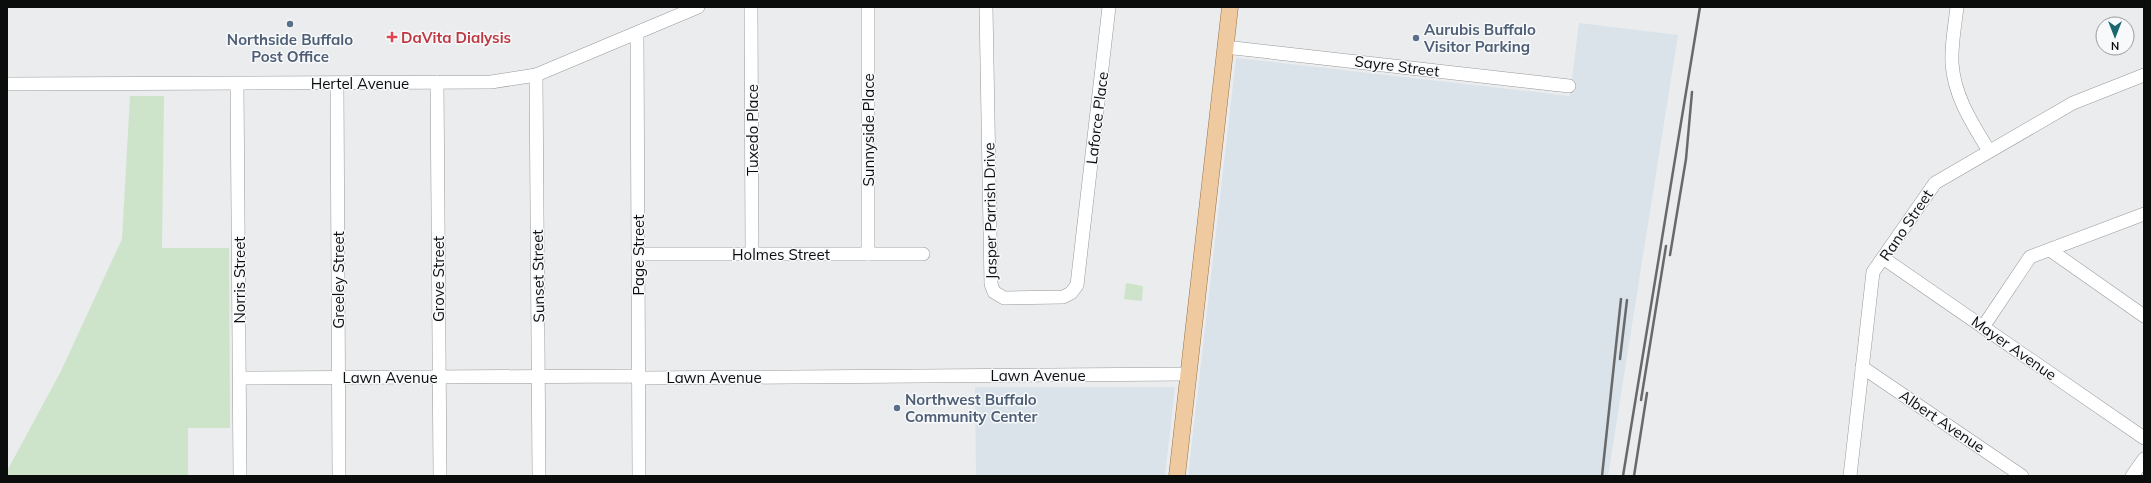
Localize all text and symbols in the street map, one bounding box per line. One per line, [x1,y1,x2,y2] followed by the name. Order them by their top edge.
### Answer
[2095,16,2135,56] north arrow
[285,19,295,29] marker: Northside Buffalo Post Office
[1423,20,1536,56] place label: Aurubis Buffalo Visitor Parking
[401,28,511,47] place label: DaVita Dialysis
[227,30,353,66] place label: Northside Buffalo Post Office
[386,31,398,43] marker: DaVita Dialysis
[1411,33,1421,43] marker: Aurubis Buffalo Visitor Parking
[2111,39,2119,53] text: N
[1354,51,1440,81] street label: Sayre Street
[1082,71,1112,165] street label: Laforce Place
[859,73,878,187] street label: Sunnyside Place
[311,74,409,93] street label: Hertel Avenue
[743,84,762,176] street label: Tuxedo Place
[979,142,1001,280] street label: Jasper Parrish Drive
[1875,186,1937,264] street label: Rano Street
[629,214,648,296] street label: Page Street
[528,229,548,323] street label: Sunset Street
[329,231,348,329] street label: Greeley Street
[230,236,249,324] street label: Norris Street
[429,236,448,322] street label: Grove Street
[732,245,830,264] street label: Holmes Street
[1968,312,2060,384] street label: Mayer Avenue
[990,366,1086,385] street label: Lawn Avenue
[342,368,438,387] street label: Lawn Avenue
[666,368,762,387] street label: Lawn Avenue
[1896,385,1988,457] street label: Albert Avenue
[905,390,1037,426] place label: Northwest Buffalo Community Center
[892,403,902,413] marker: Northwest Buffalo Community Center

